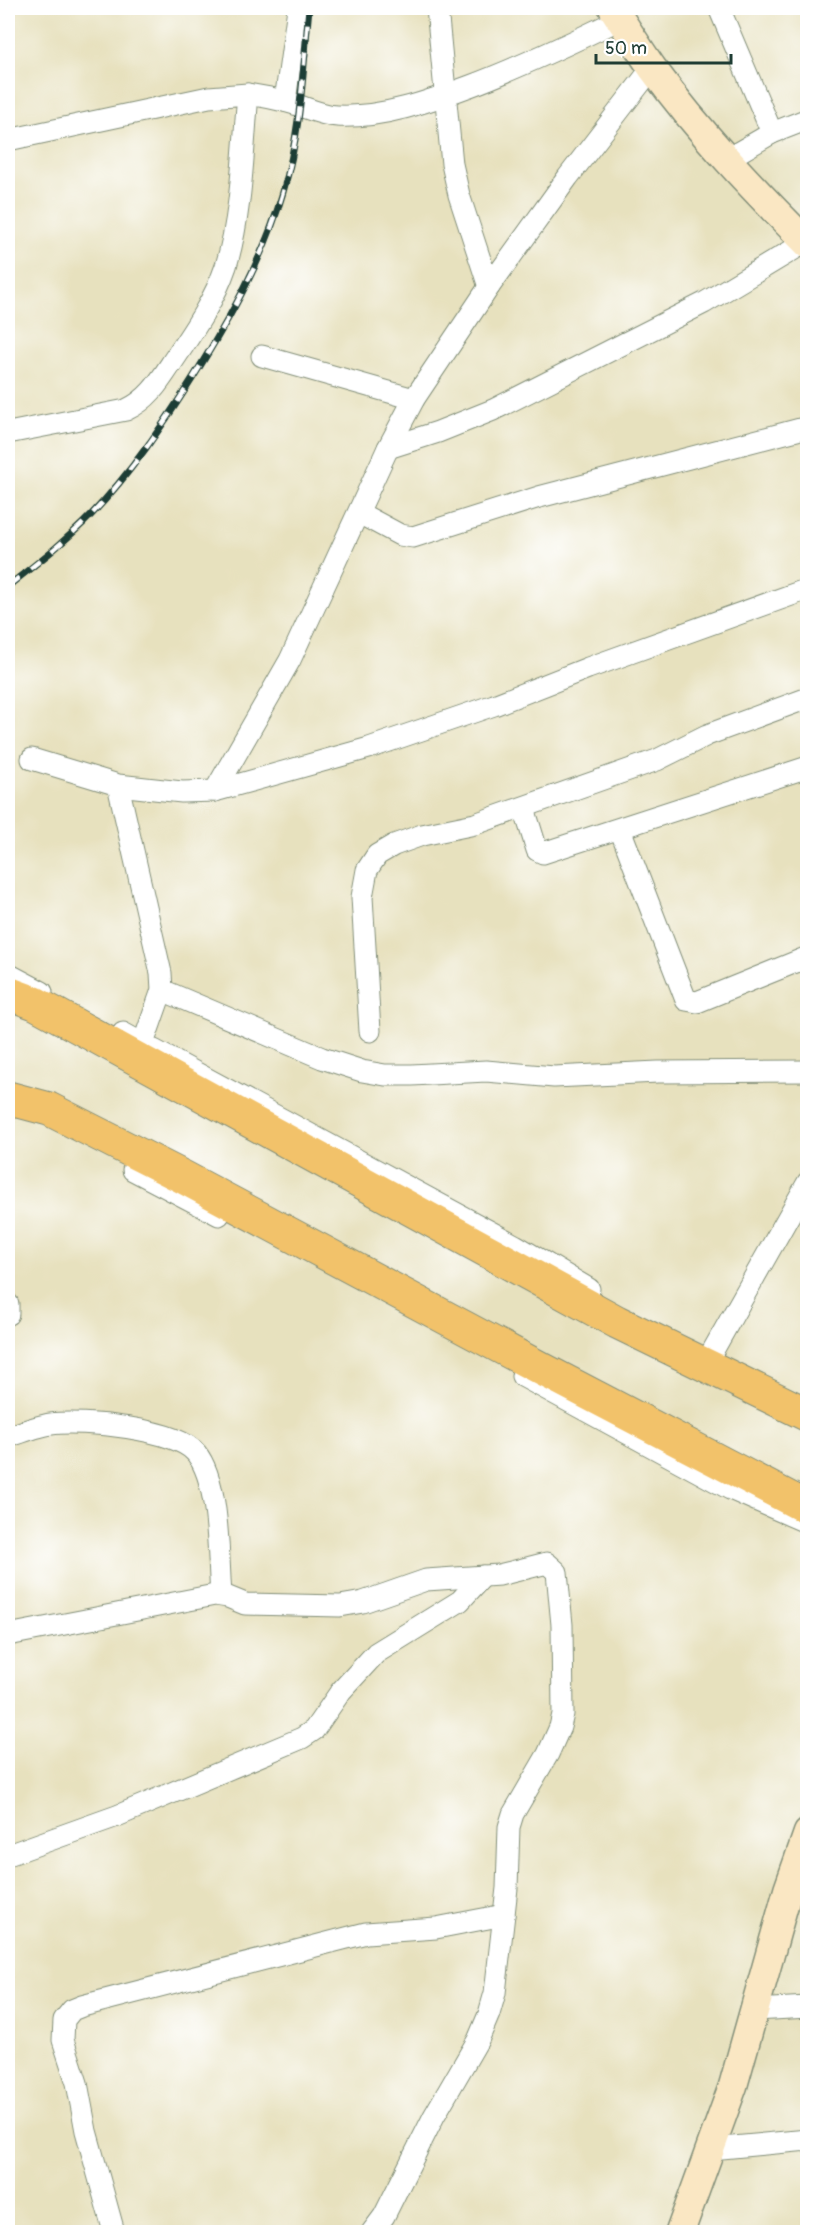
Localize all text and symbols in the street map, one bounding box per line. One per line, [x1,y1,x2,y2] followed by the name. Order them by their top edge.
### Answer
[596,27,731,65] scale bar
[605,37,647,60] text: 50 m

